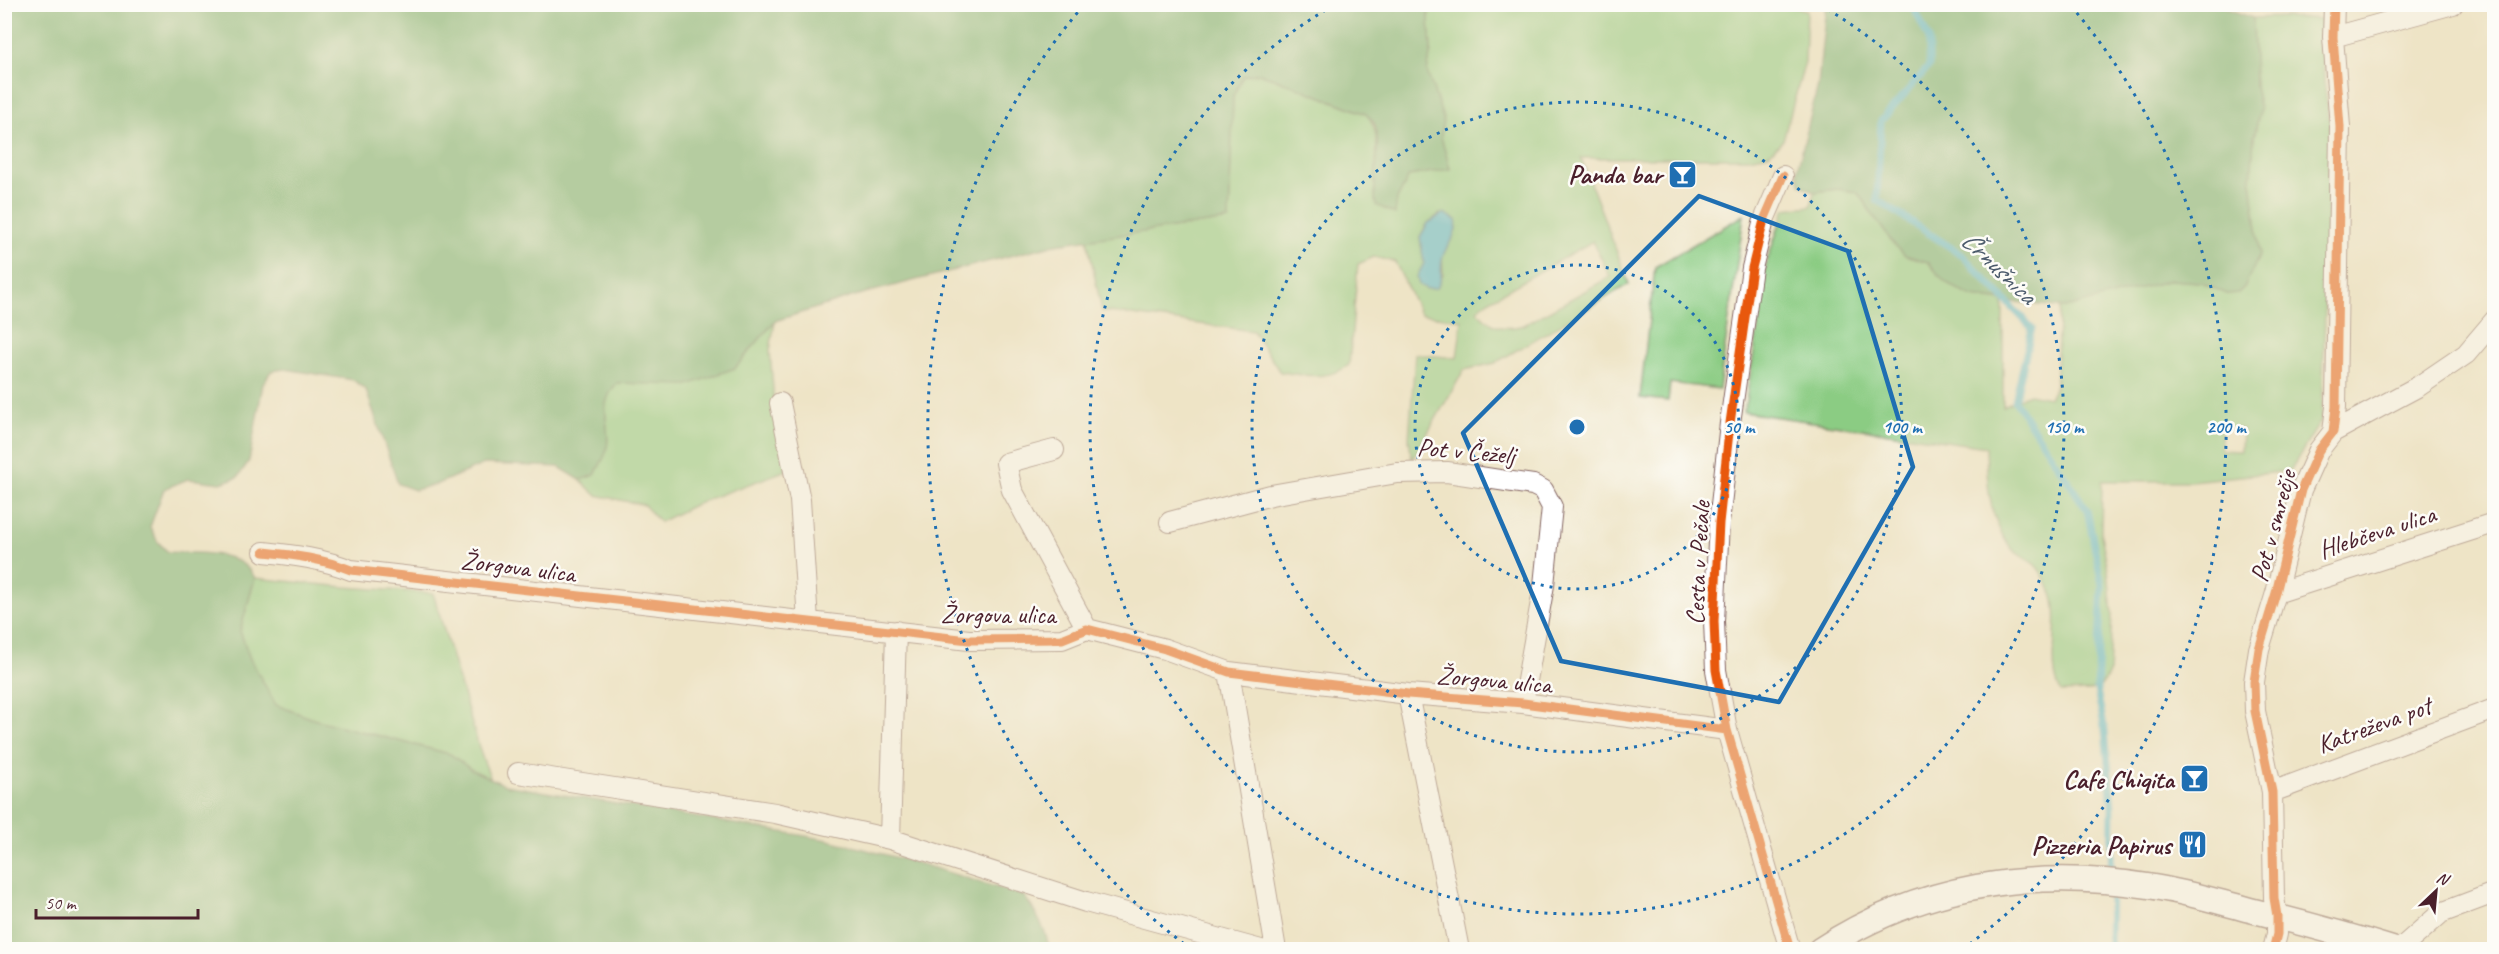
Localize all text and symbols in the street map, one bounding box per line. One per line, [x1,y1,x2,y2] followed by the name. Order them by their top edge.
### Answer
[1568,158,1665,191] place label: Panda bar
[1667,158,1699,190] bar icon: Panda bar
[1954,223,2045,313] water label: Črnušnica
[1724,416,1756,438] text: 50 m
[1883,416,1923,438] text: 100 m
[2045,416,2085,438] text: 150 m
[2207,416,2247,438] text: 200 m
[1567,417,1587,437] centre of rings
[1416,430,1520,472] street label: Pot v Čeželj
[2242,464,2304,586] street label: Pot v smrečje
[2314,497,2441,566] street label: Hlebčeva ulica
[1678,499,1718,626] street label: Cesta v Pečale
[459,544,579,591] street label: Žorgova ulica
[941,598,1058,631] street label: Žorgova ulica
[1435,659,1555,702] street label: Žorgova ulica
[2312,688,2439,761] street label: Katreževa pot
[2063,763,2176,796] place label: Cafe Chiqita
[2179,763,2211,795] bar icon: Cafe Chiqita
[2032,829,2174,862] place label: Pizzeria Papirus
[2176,829,2208,861] restaurant icon: Pizzeria Papirus
[2406,861,2466,921] north arrow
[2433,867,2454,891] text: N
[36,882,198,920] scale bar
[45,892,78,914] text: 50 m

